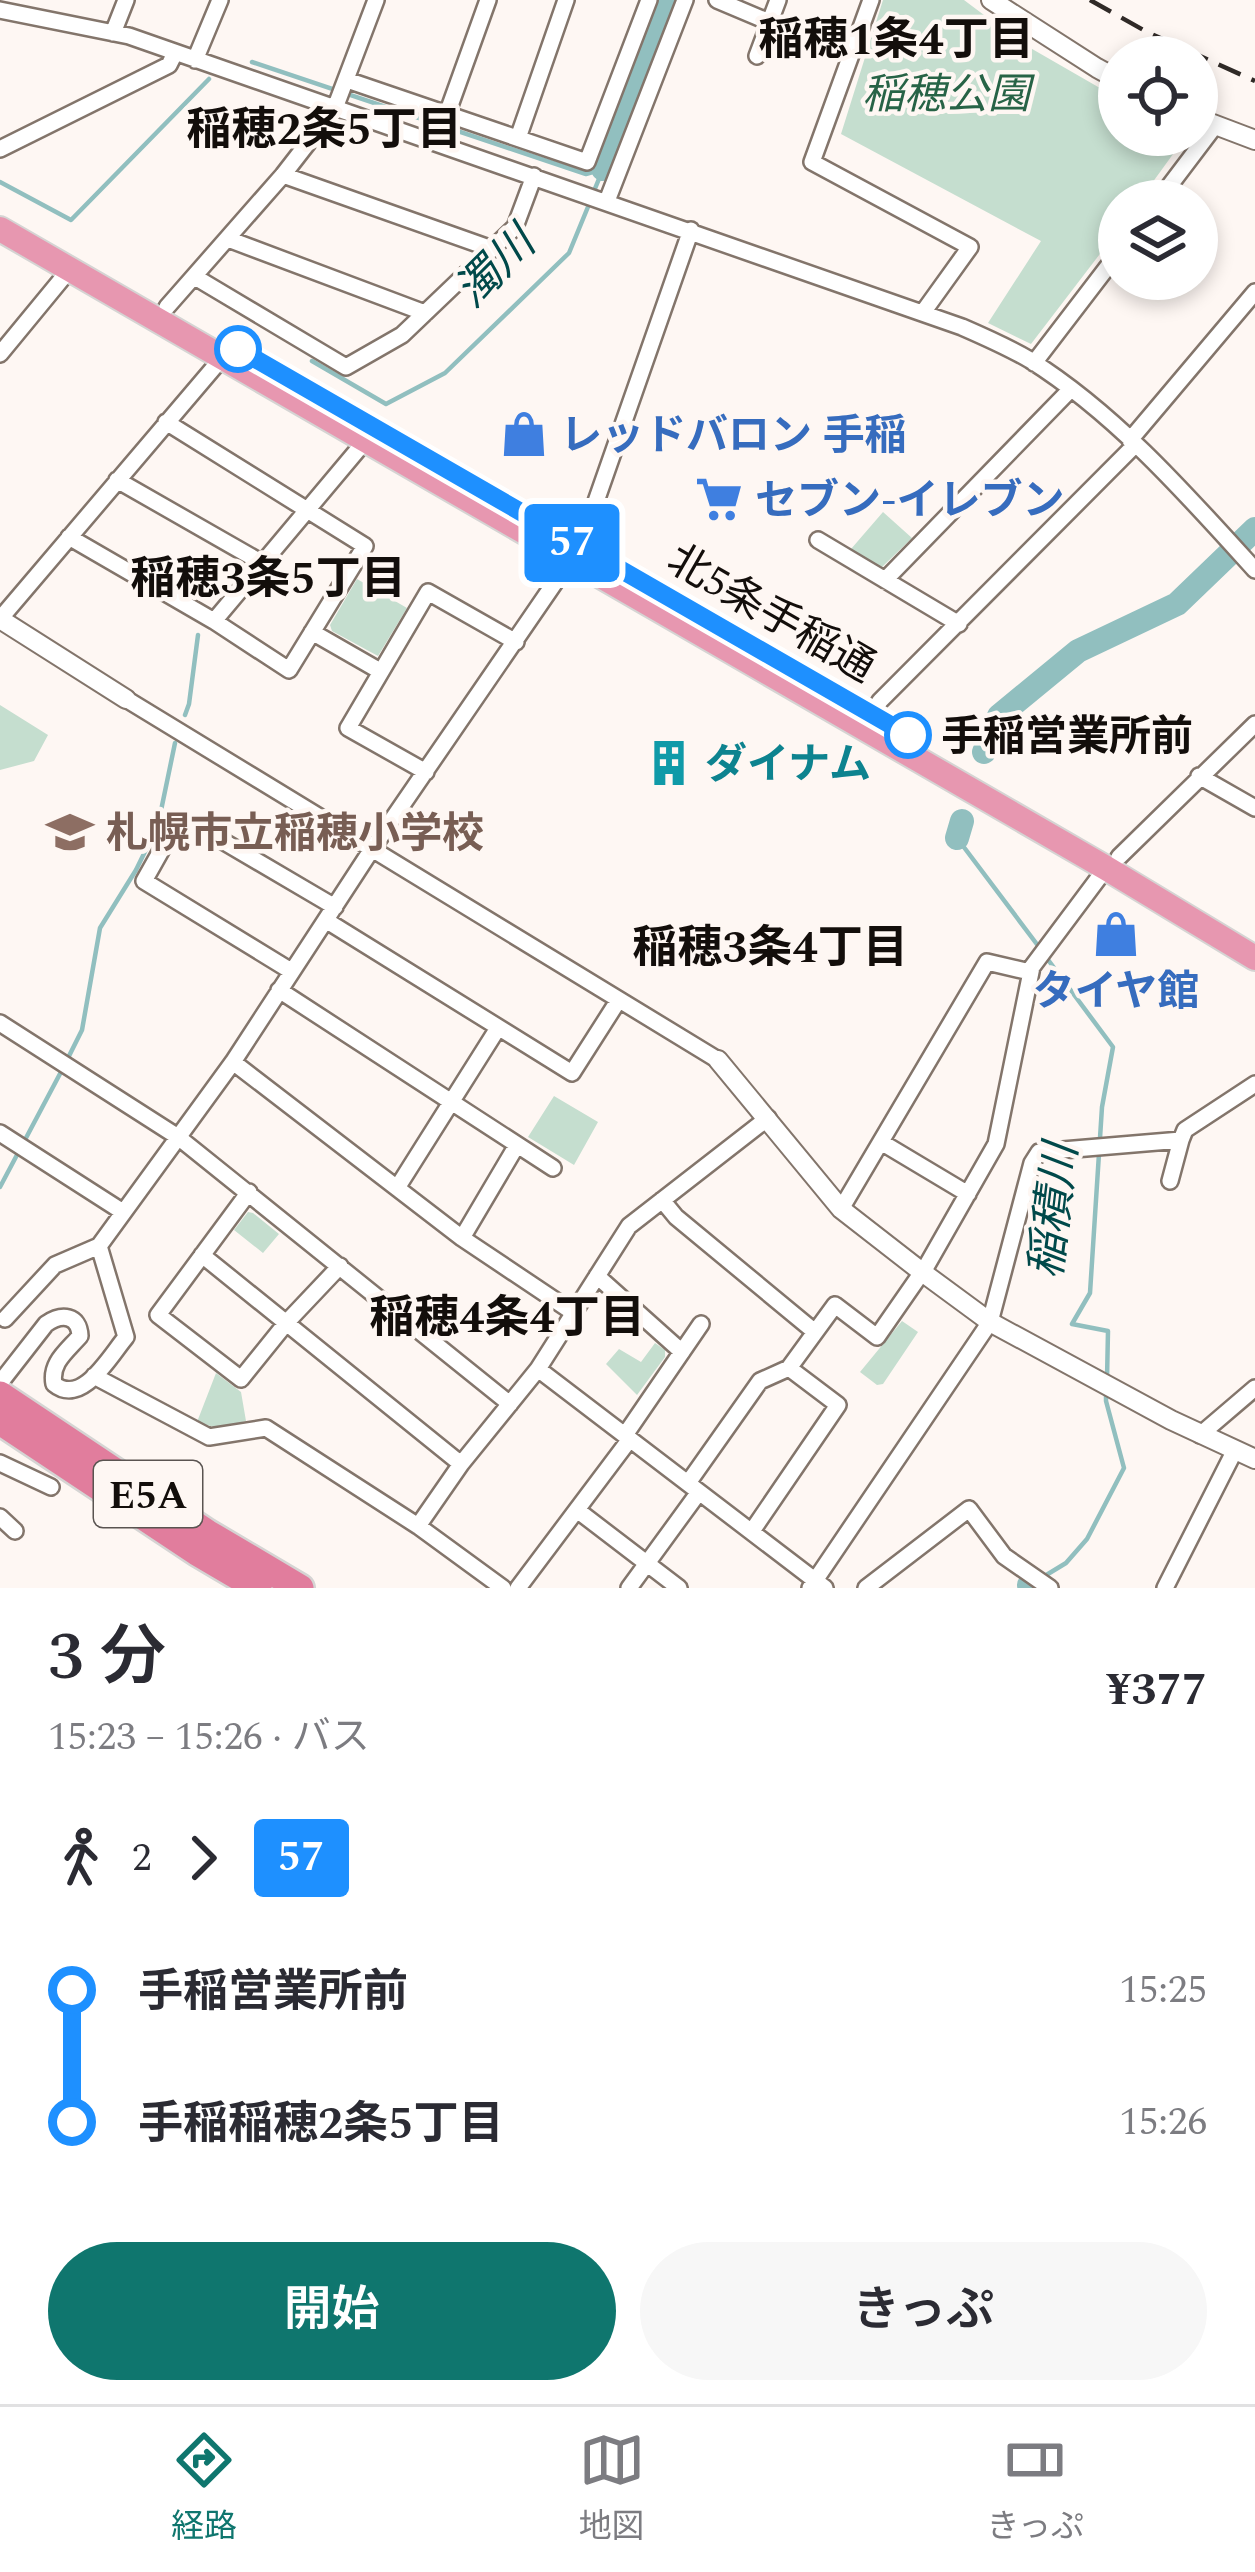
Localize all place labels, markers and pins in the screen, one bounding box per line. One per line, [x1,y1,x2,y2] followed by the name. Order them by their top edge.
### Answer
[216,327,260,371] unlabelled marker
[560,405,907,468] place label: レッドバロン 手稲
[499,409,549,459] shop icon: レッドバロン 手稲
[755,470,1065,533] place label: セブン-イレブン
[694,474,744,524] supermarket icon: セブン-イレブン
[941,706,1193,769] place label: 手稲営業所前
[886,713,930,757] marker: 手稲営業所前
[705,734,871,797] place label: ダイナム
[644,738,694,788] building icon: ダイナム
[106,803,484,866] place label: 札幌市立稲穂小学校
[45,807,95,857] school or university icon: 札幌市立稲穂小学校
[1091,909,1141,959] shop icon: タイヤ館
[1033,961,1199,1024] place label: タイヤ館

